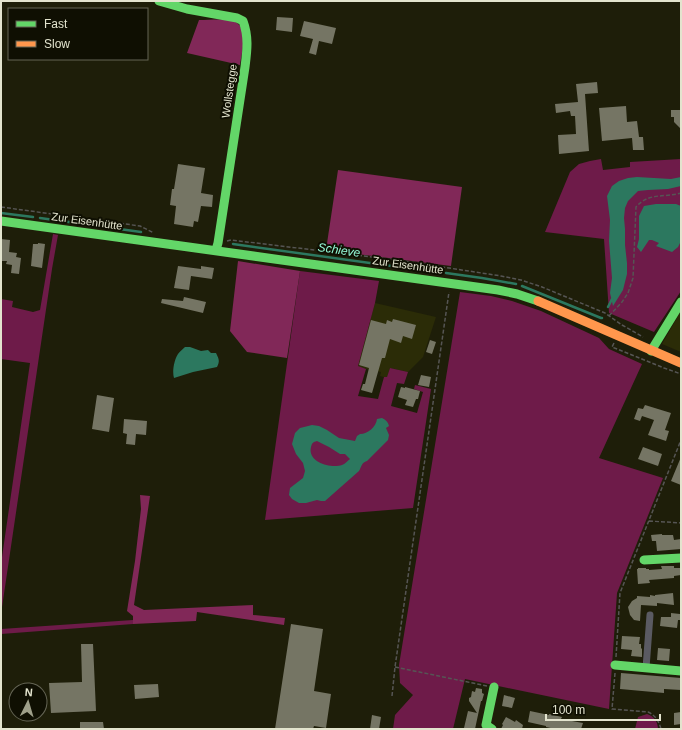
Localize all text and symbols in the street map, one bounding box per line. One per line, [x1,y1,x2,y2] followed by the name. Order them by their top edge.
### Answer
[8,8,148,60] legend
[44,17,68,31] text: Fast
[44,37,70,51] text: Slow
[219,63,239,119] street label: Wollstegge
[51,210,123,232] street label: Zur Eisenhütte
[317,240,361,260] water label: Schieve
[372,254,444,276] street label: Zur Eisenhütte
[8,682,48,722] north arrow
[24,686,33,698] text: N
[546,696,660,722] scale bar
[552,703,585,717] text: 100 m

